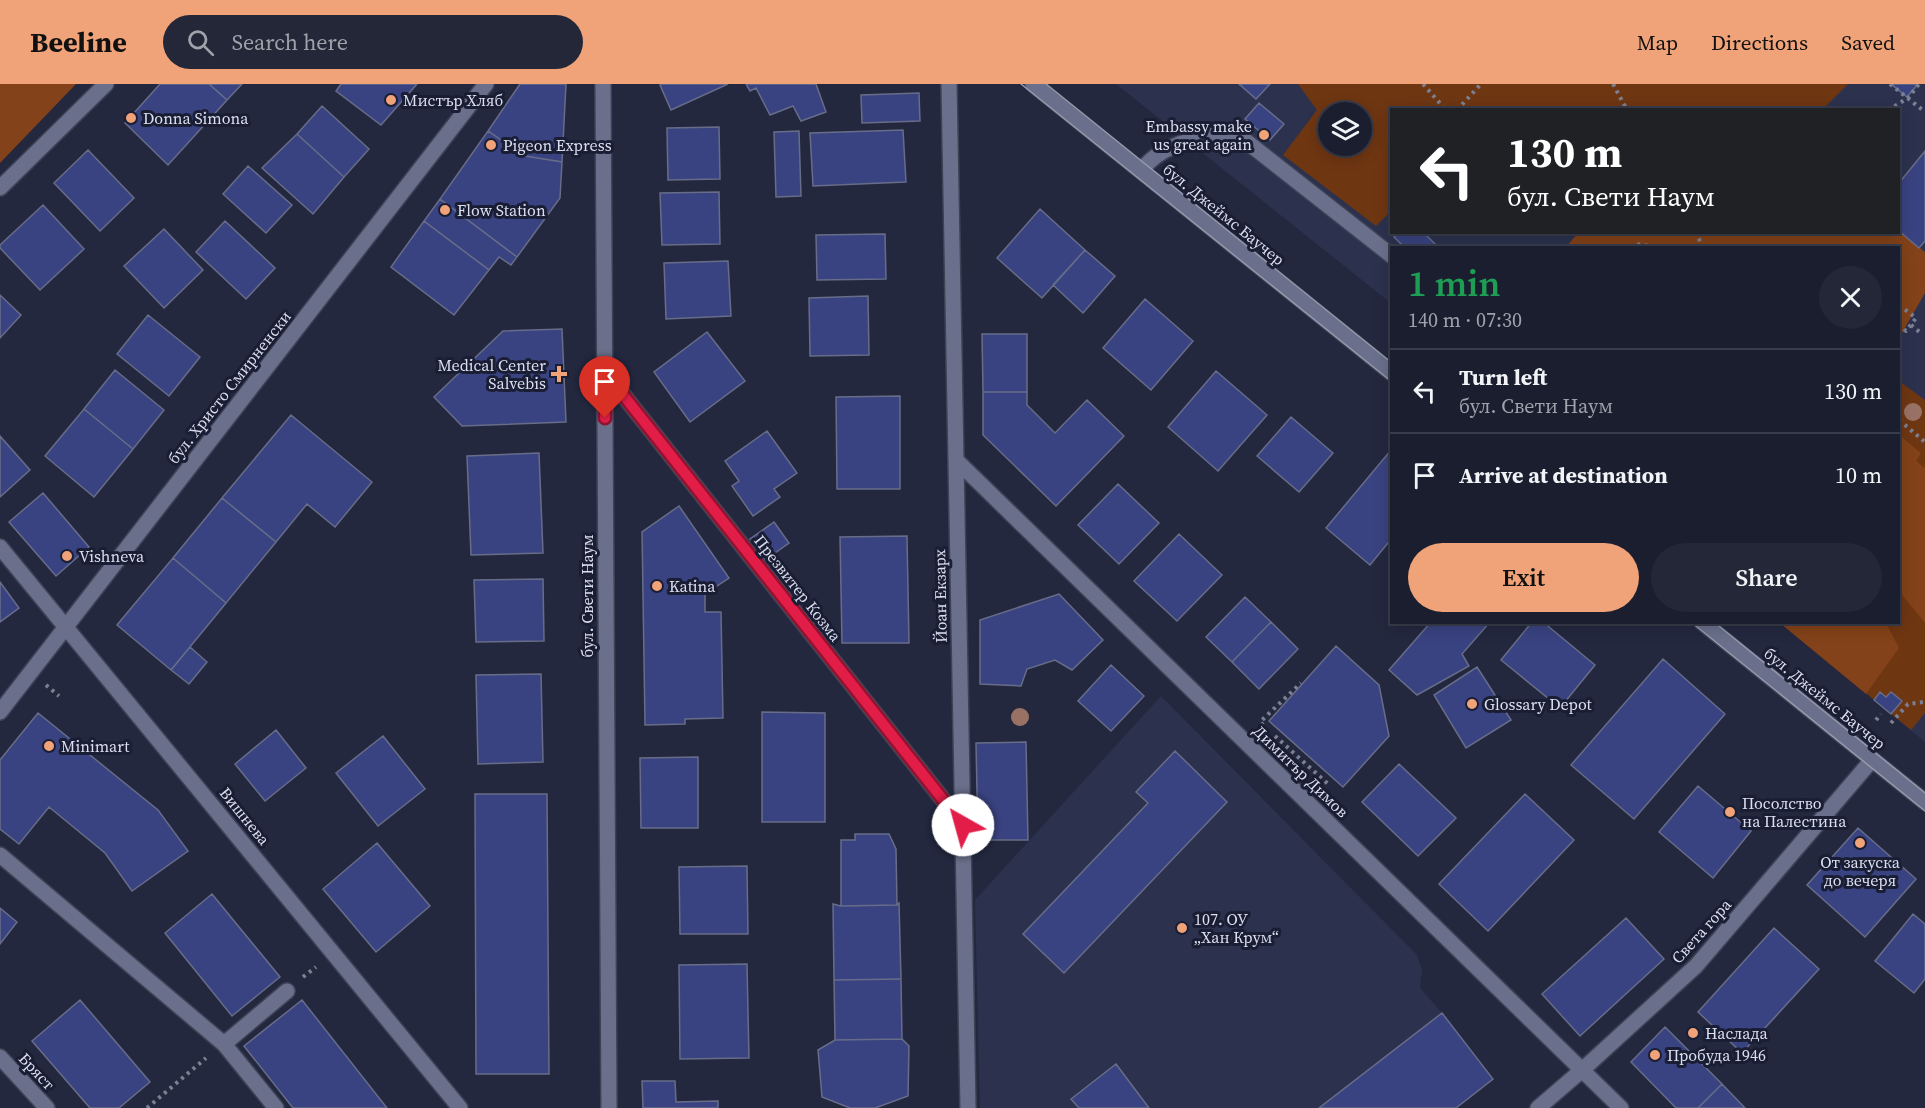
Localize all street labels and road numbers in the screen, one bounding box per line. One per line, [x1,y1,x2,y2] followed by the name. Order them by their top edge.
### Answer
[1159,158,1289,270] street label: бул. Джеймс Баучер
[162,306,296,468] street label: бул. Христо Смирненски
[749,530,847,647] street label: Презвитер Козма
[576,534,598,658] street label: бул. Свети Наум
[928,548,952,643] street label: Йоан Екзарх
[1760,642,1890,754] street label: бул. Джеймс Баучер
[1249,720,1353,822] street label: Димитър Димов
[215,782,276,850] street label: Вишнева
[1666,893,1737,968] street label: Света гора
[14,1048,60,1095] street label: Бряст

